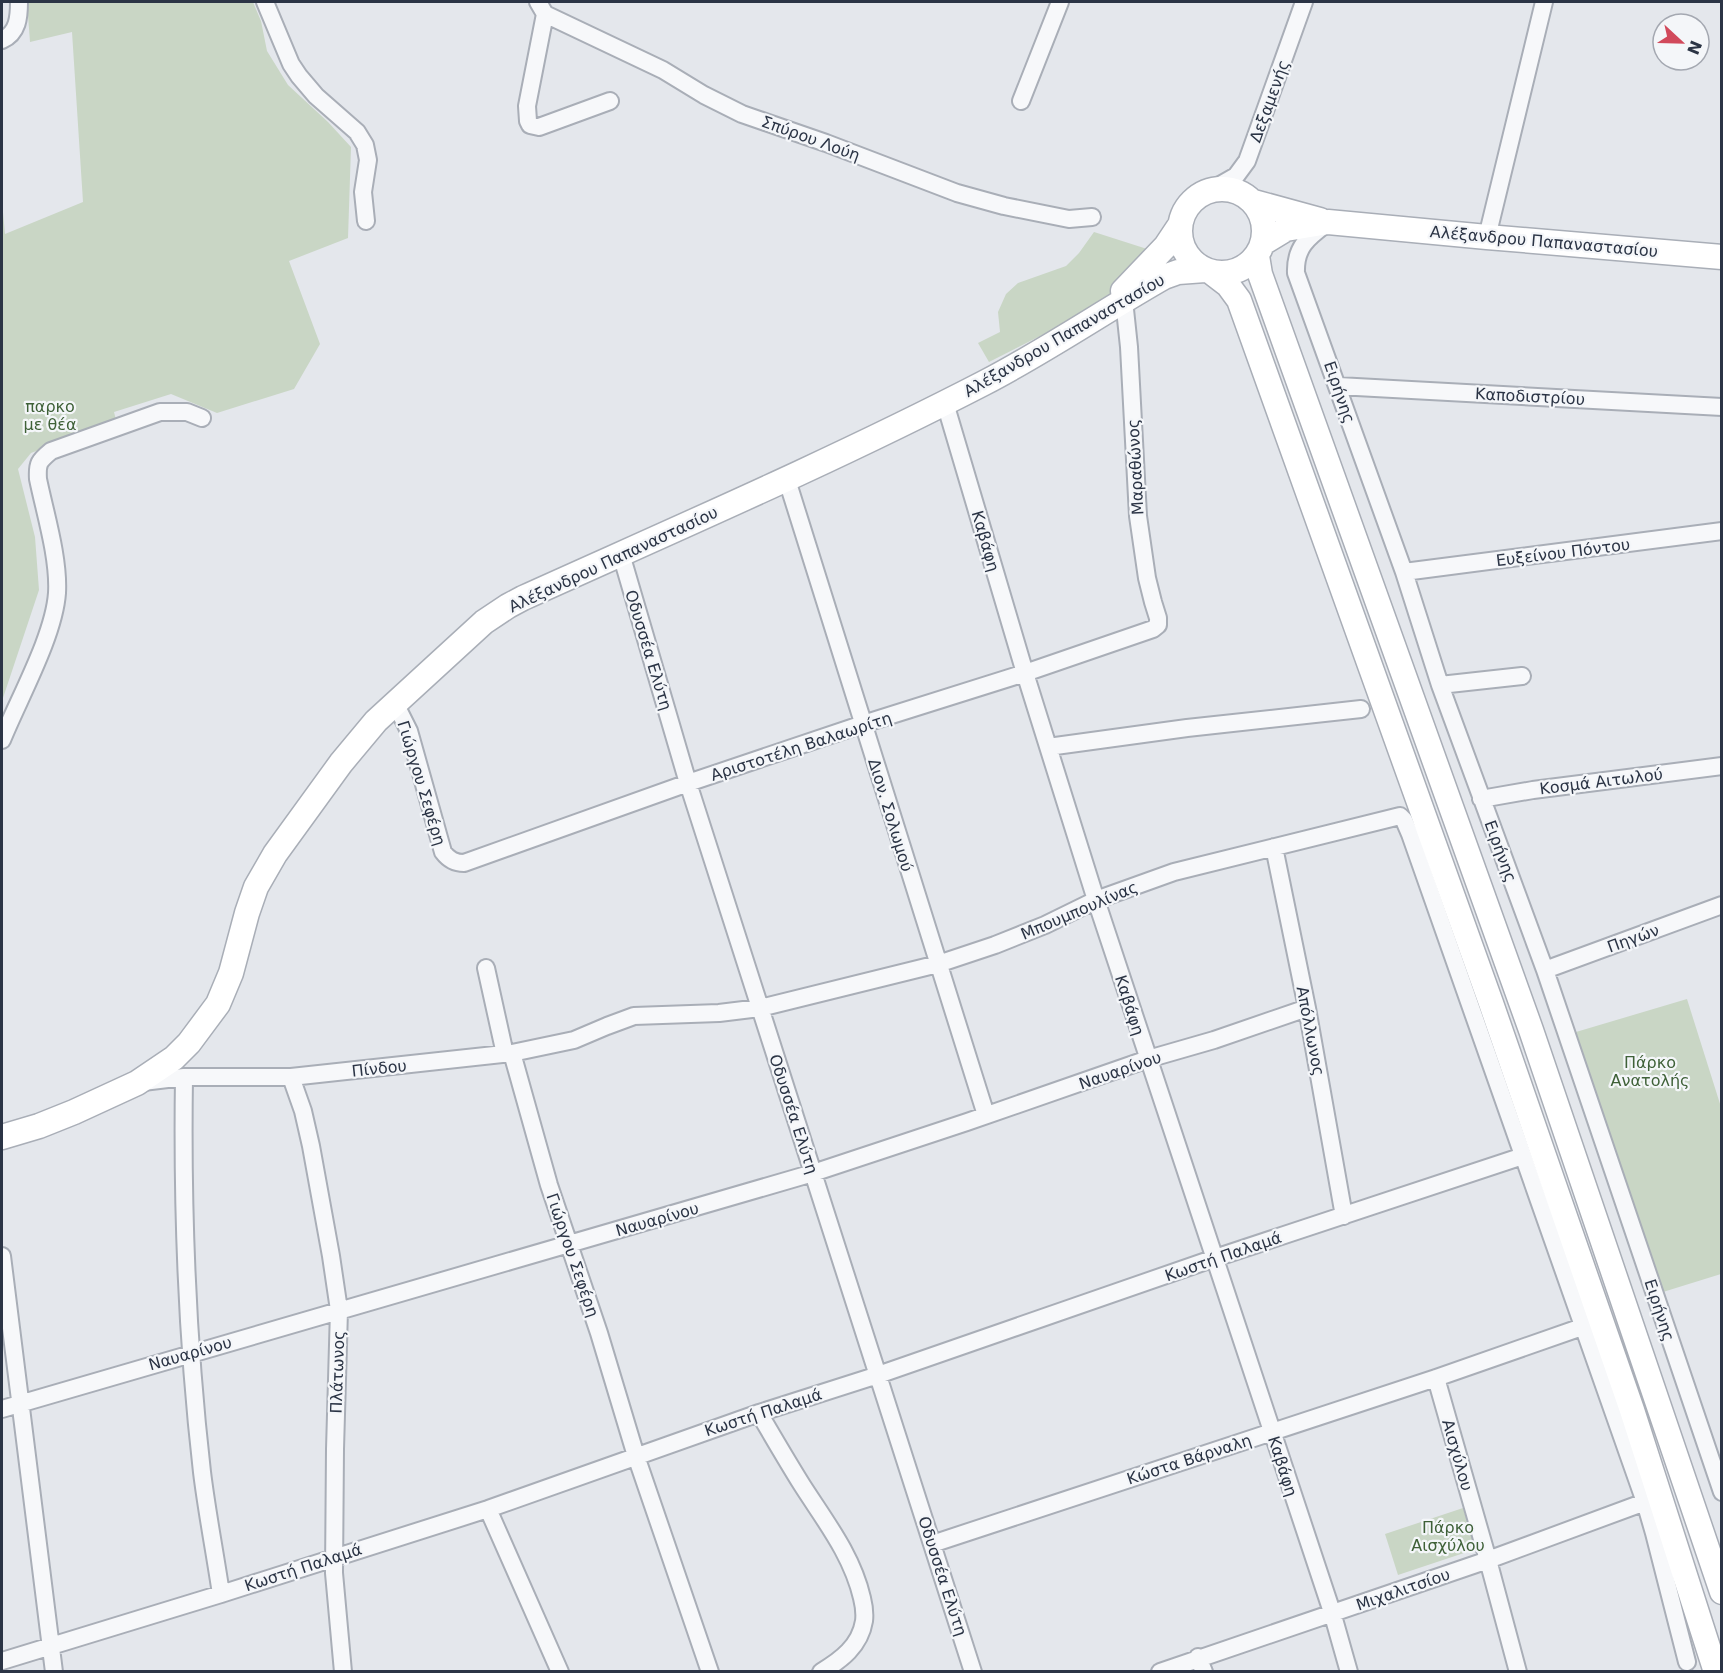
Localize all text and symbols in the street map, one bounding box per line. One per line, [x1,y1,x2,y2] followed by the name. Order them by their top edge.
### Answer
[1651,12,1711,72] north arrow
[1683,38,1706,57] text: N
[1246,57,1293,145] street label: Δεξαμενής
[759,112,863,165] street label: Σπύρου Λούη
[1429,222,1659,261] street label: Αλέξανδρου Παπαναστασίου
[960,270,1168,401] street label: Αλέξανδρου Παπαναστασίου
[1320,359,1359,426] street label: Ειρήνης
[1475,384,1585,409] street label: Καποδιστρίου
[24,397,76,434] park label: παρκο με θέα
[1123,418,1148,516] street label: Μαραθώνος
[506,503,721,616] street label: Αλέξανδρου Παπαναστασίου
[968,508,1003,574] street label: Καβάφη
[1495,535,1631,570] street label: Ευξείνου Πόντου
[621,588,676,713] street label: Οδυσσέα Ελύτη
[708,708,894,785] street label: Αριστοτέλη Βαλαωρίτη
[393,718,450,848] street label: Γιώργου Σεφέρη
[864,756,917,874] street label: Διον. Σολωμού
[1538,765,1664,798] street label: Κοσμά Αιτωλού
[1481,818,1520,885] street label: Ειρήνης
[1018,877,1140,944] street label: Μπουμπουλίνας
[1605,920,1662,957] street label: Πηγών
[1111,972,1148,1038] street label: Καβάφη
[1293,985,1329,1077] street label: Απόλλωνος
[1076,1048,1164,1093] street label: Ναυαρίνου
[765,1052,822,1176] street label: Οδυσσέα Ελύτη
[1611,1053,1689,1090] park label: Πάρκο Ανατολής
[351,1056,408,1081] street label: Πίνδου
[542,1191,603,1320] street label: Γιώργου Σεφέρη
[613,1199,701,1240] street label: Ναυαρίνου
[1162,1228,1284,1285] street label: Κωστή Παλαμά
[1641,1277,1678,1344] street label: Ειρήνης
[327,1330,348,1414] street label: Πλάτωνος
[146,1333,234,1374] street label: Ναυαρίνου
[702,1385,824,1440] street label: Κωστή Παλαμά
[1438,1417,1477,1493] street label: Αισχύλου
[1124,1430,1254,1489] street label: Κώστα Βάρναλη
[1264,1433,1301,1499] street label: Καβάφη
[914,1514,971,1638] street label: Οδυσσέα Ελύτη
[1411,1518,1485,1555] park label: Πάρκο Αισχύλου
[242,1540,364,1595] street label: Κωστή Παλαμά
[1354,1565,1453,1614] street label: Μιχαλιτσίου

